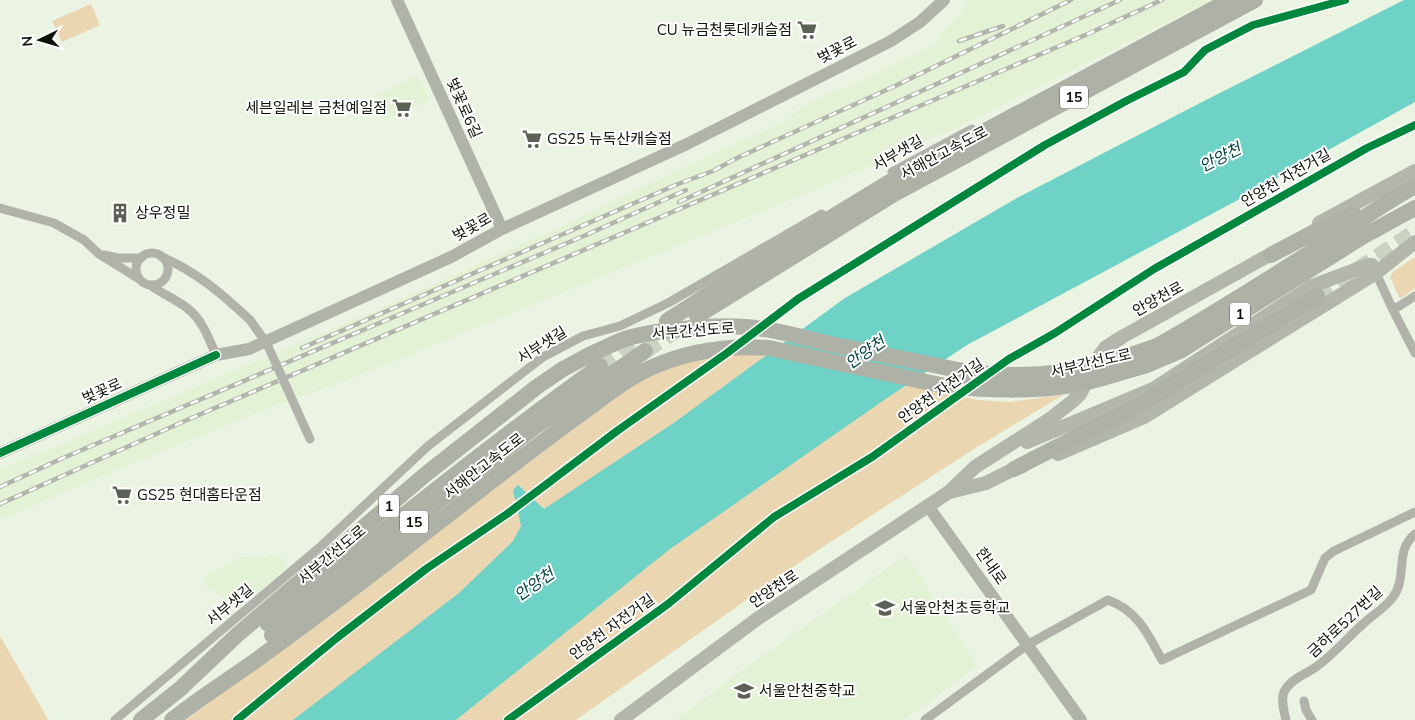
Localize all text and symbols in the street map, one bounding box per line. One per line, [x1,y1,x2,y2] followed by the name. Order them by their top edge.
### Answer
[15,15,65,65] north arrow
[796,19,818,41] supermarket icon: CU 뉴금천롯데캐슬점
[657,20,792,40] place label: CU 뉴금천롯데캐슬점
[814,32,860,68] street label: 벚꽃로
[18,35,37,47] text: N
[442,75,486,141] street label: 벚꽃로6길
[1060,85,1088,108] road number: 15
[391,97,413,119] supermarket icon: 세븐일레븐 금천예일점
[245,98,387,118] place label: 세븐일레븐 금천예일점
[897,121,991,185] street label: 서해안고속도로
[521,128,543,150] supermarket icon: GS25 뉴독산캐슬점
[547,129,672,149] place label: GS25 뉴독산캐슬점
[869,131,927,175] street label: 서부샛길
[1196,137,1247,178] water label: 안양천
[1237,144,1335,212] street label: 안양천 자전거길
[109,202,131,224] building icon: 상우정밀
[135,203,190,223] place label: 상우정밀
[449,208,495,246] street label: 벚꽃로
[1129,277,1187,321] street label: 안양천로
[1230,302,1250,326] road number: 1
[651,318,735,344] street label: 서부간선도로
[513,322,571,368] street label: 서부샛길
[841,330,892,374] water label: 안양천
[1048,344,1134,382] street label: 서부간선도로
[894,354,988,428] street label: 안양천 자전거길
[79,373,125,409] street label: 벚꽃로
[440,428,528,504] street label: 서해안고속도로
[111,484,133,506] supermarket icon: GS25 현대홈타운점
[137,485,262,505] place label: GS25 현대홈타운점
[379,494,399,518] road number: 1
[400,511,428,534] road number: 15
[294,521,370,589] street label: 서부간선도로
[971,543,1011,589] street label: 한내로
[510,562,561,606] water label: 안양천
[746,565,802,613] street label: 안양천로
[202,580,258,630] street label: 서부샛길
[1303,582,1387,662] street label: 금하로527번길
[565,589,659,665] street label: 안양천 자전거길
[874,597,896,619] school or university icon: 서울안천초등학교
[900,598,1010,618] place label: 서울안천초등학교
[733,680,755,702] school or university icon: 서울안천중학교
[759,681,856,701] place label: 서울안천중학교

